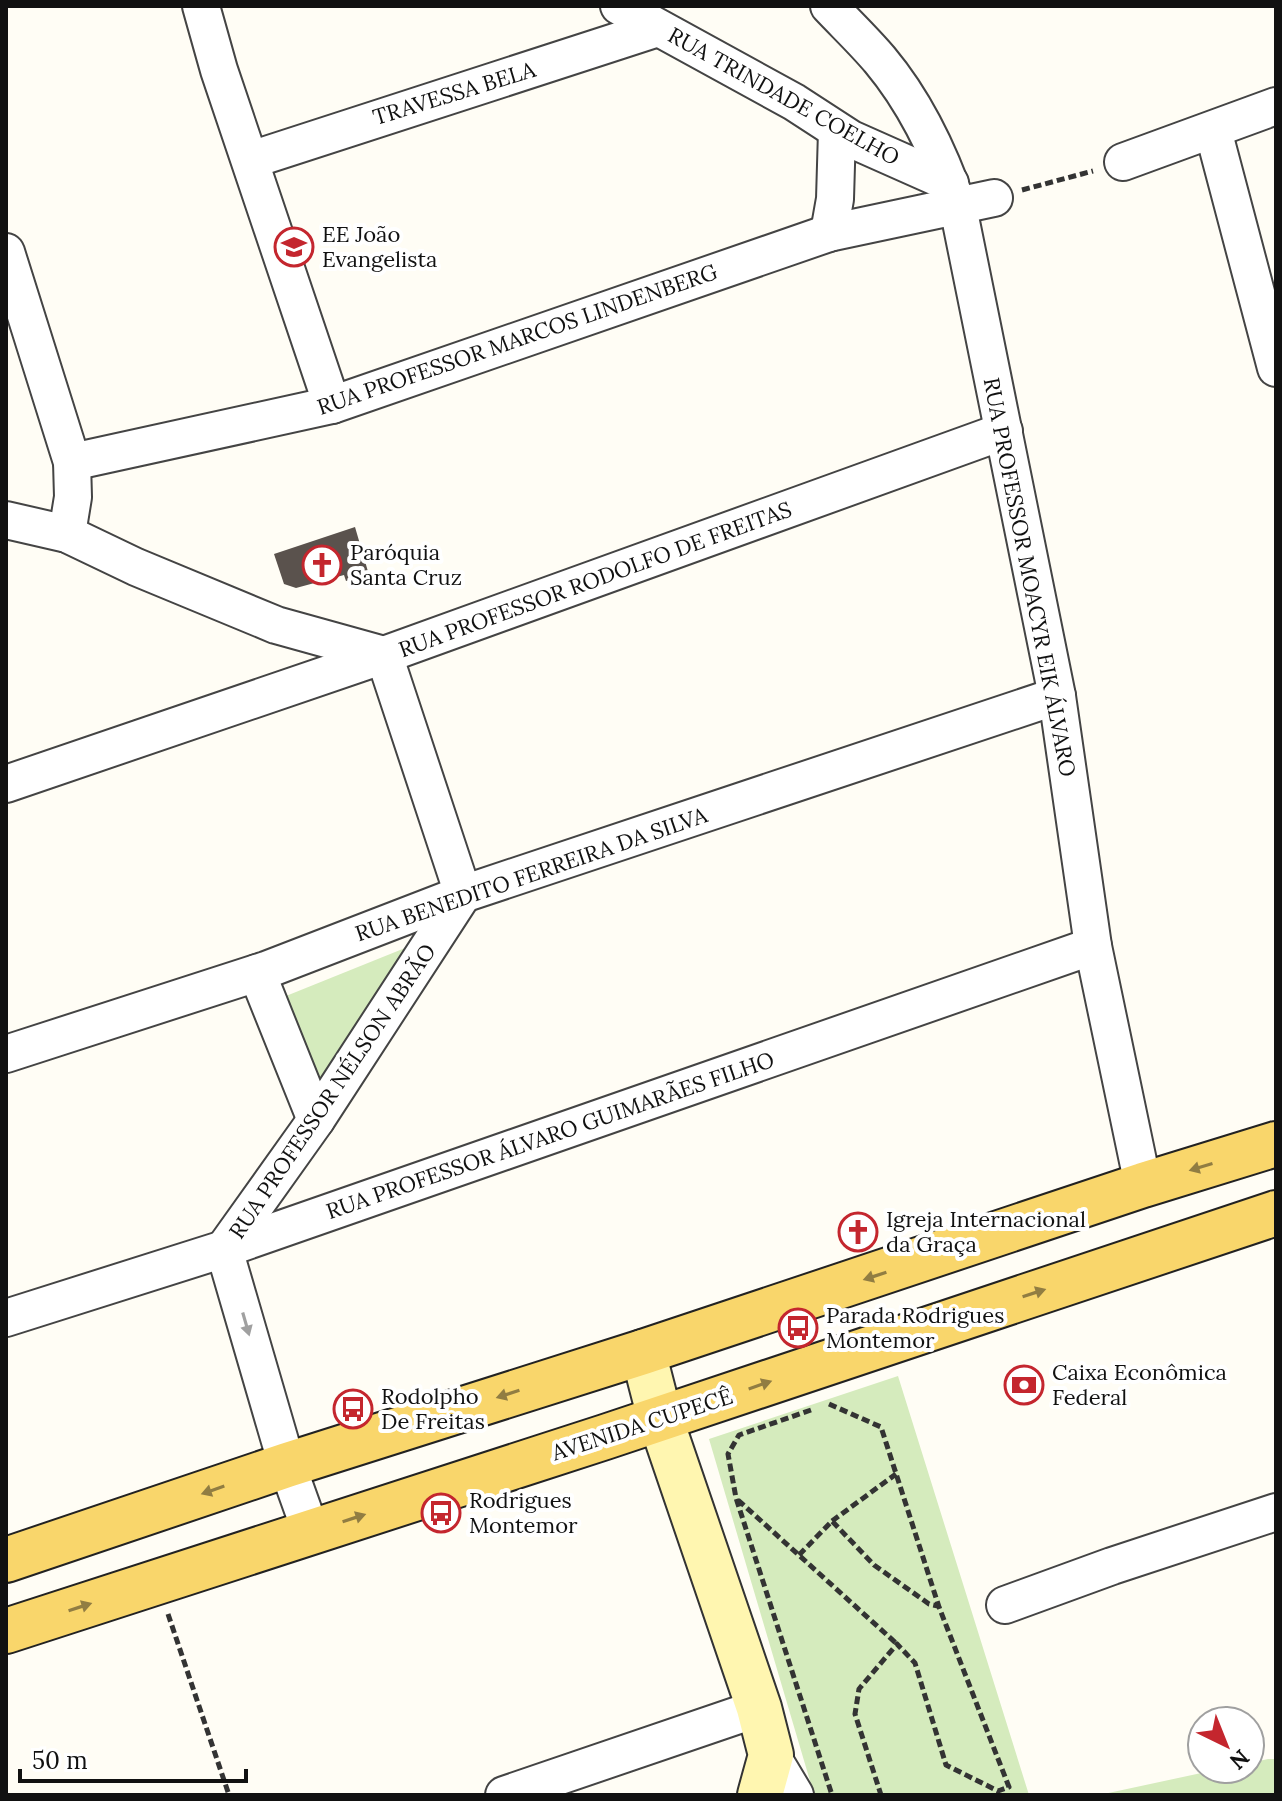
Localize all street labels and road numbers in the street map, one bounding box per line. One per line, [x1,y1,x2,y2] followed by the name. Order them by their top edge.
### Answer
[663,21,905,171] street label: RUA TRINDADE COELHO
[369,55,540,131] street label: TRAVESSA BELA
[313,257,721,421] street label: RUA PROFESSOR MARCOS LINDENBERG
[978,375,1082,779] street label: RUA PROFESSOR MOACYR EIK ÁLVARO
[395,495,795,663] street label: RUA PROFESSOR RODOLFO DE FREITAS
[351,800,712,948] street label: RUA BENEDITO FERREIRA DA SILVA
[223,938,441,1244] street label: RUA PROFESSOR NÉLSON ABRÃO
[322,1045,778,1225] street label: RUA PROFESSOR ÁLVARO GUIMARÃES FILHO
[547,1382,736,1467] street label: AVENIDA CUPECÊ

